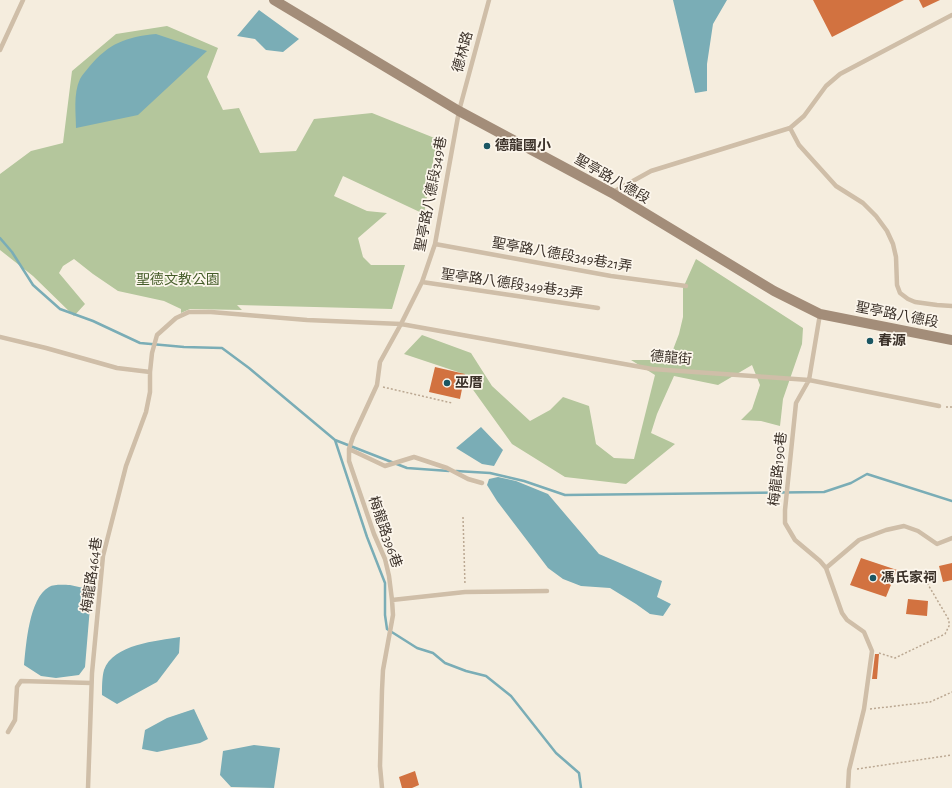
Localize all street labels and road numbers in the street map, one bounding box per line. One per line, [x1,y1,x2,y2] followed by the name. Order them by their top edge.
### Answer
[449,30,477,74] street label: 德林路
[412,135,450,253] street label: 聖亭路八德段349巷
[571,151,653,207] street label: 聖亭路八德段
[490,234,634,276] street label: 聖亭路八德段349巷21弄
[440,266,584,302] street label: 聖亭路八德段349巷23弄
[854,299,940,331] street label: 聖亭路八德段
[649,348,693,368] street label: 德龍街
[766,431,790,507] street label: 梅龍路190巷
[365,494,405,570] street label: 梅龍路396巷
[78,536,106,614] street label: 梅龍路464巷

